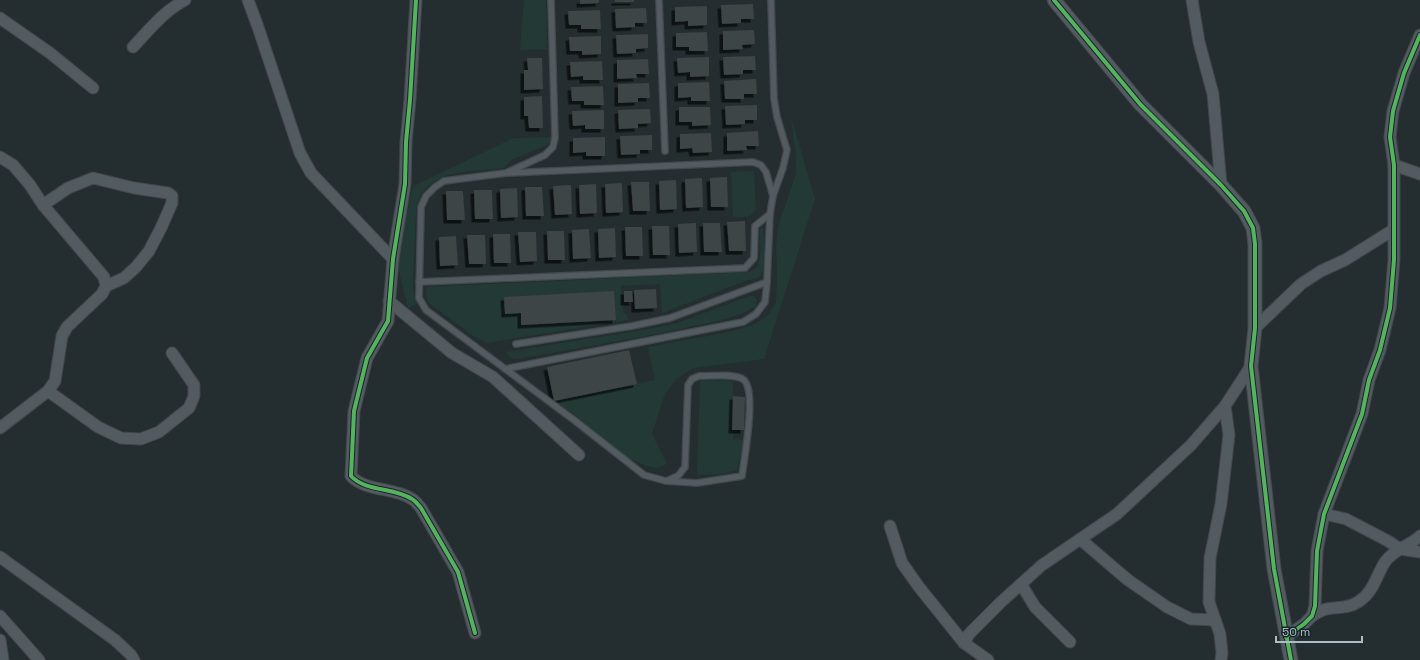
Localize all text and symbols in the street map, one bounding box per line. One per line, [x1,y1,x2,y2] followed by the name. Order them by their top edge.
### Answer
[1276,618,1362,644] scale bar
[1282,624,1310,640] text: 50 m

